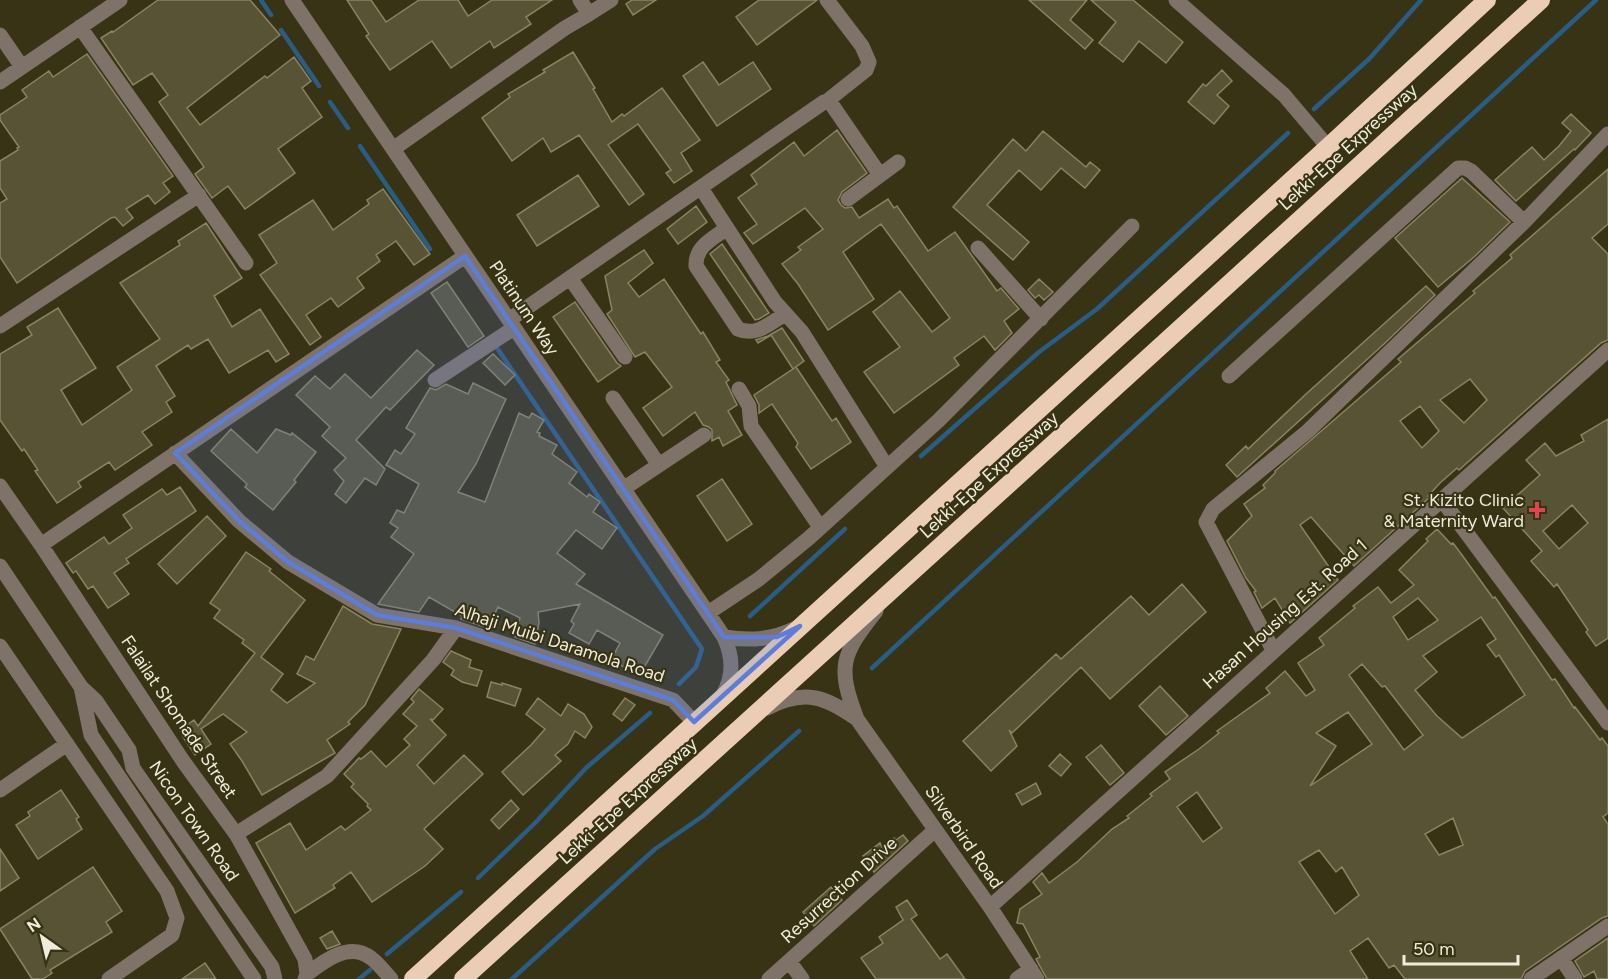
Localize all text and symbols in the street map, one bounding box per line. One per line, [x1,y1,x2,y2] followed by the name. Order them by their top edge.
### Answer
[1274,79,1422,215] street label: Lekki-Epe Expressway
[484,256,564,360] street label: Platinum Way
[915,407,1063,543] street label: Lekki-Epe Expressway
[1384,489,1524,532] place label: St. Kizito Clinic & Maternity Ward
[1528,501,1546,519] marker: St. Kizito Clinic & Maternity Ward
[1198,534,1372,694] street label: Hasan Housing Est. Road 1
[452,599,668,687] street label: Alhaji Muibi Daramola Road
[116,631,242,803] street label: Falailat Shomade Street
[554,733,702,869] street label: Lekki-Epe Expressway
[144,757,244,885] street label: Nicon Town Road
[920,781,1008,893] street label: Silverbird Road
[776,832,902,948] street label: Resurrection Drive
[12,907,72,967] north arrow
[23,914,44,936] text: N
[1404,928,1518,966] scale bar
[1413,938,1455,960] text: 50 m

